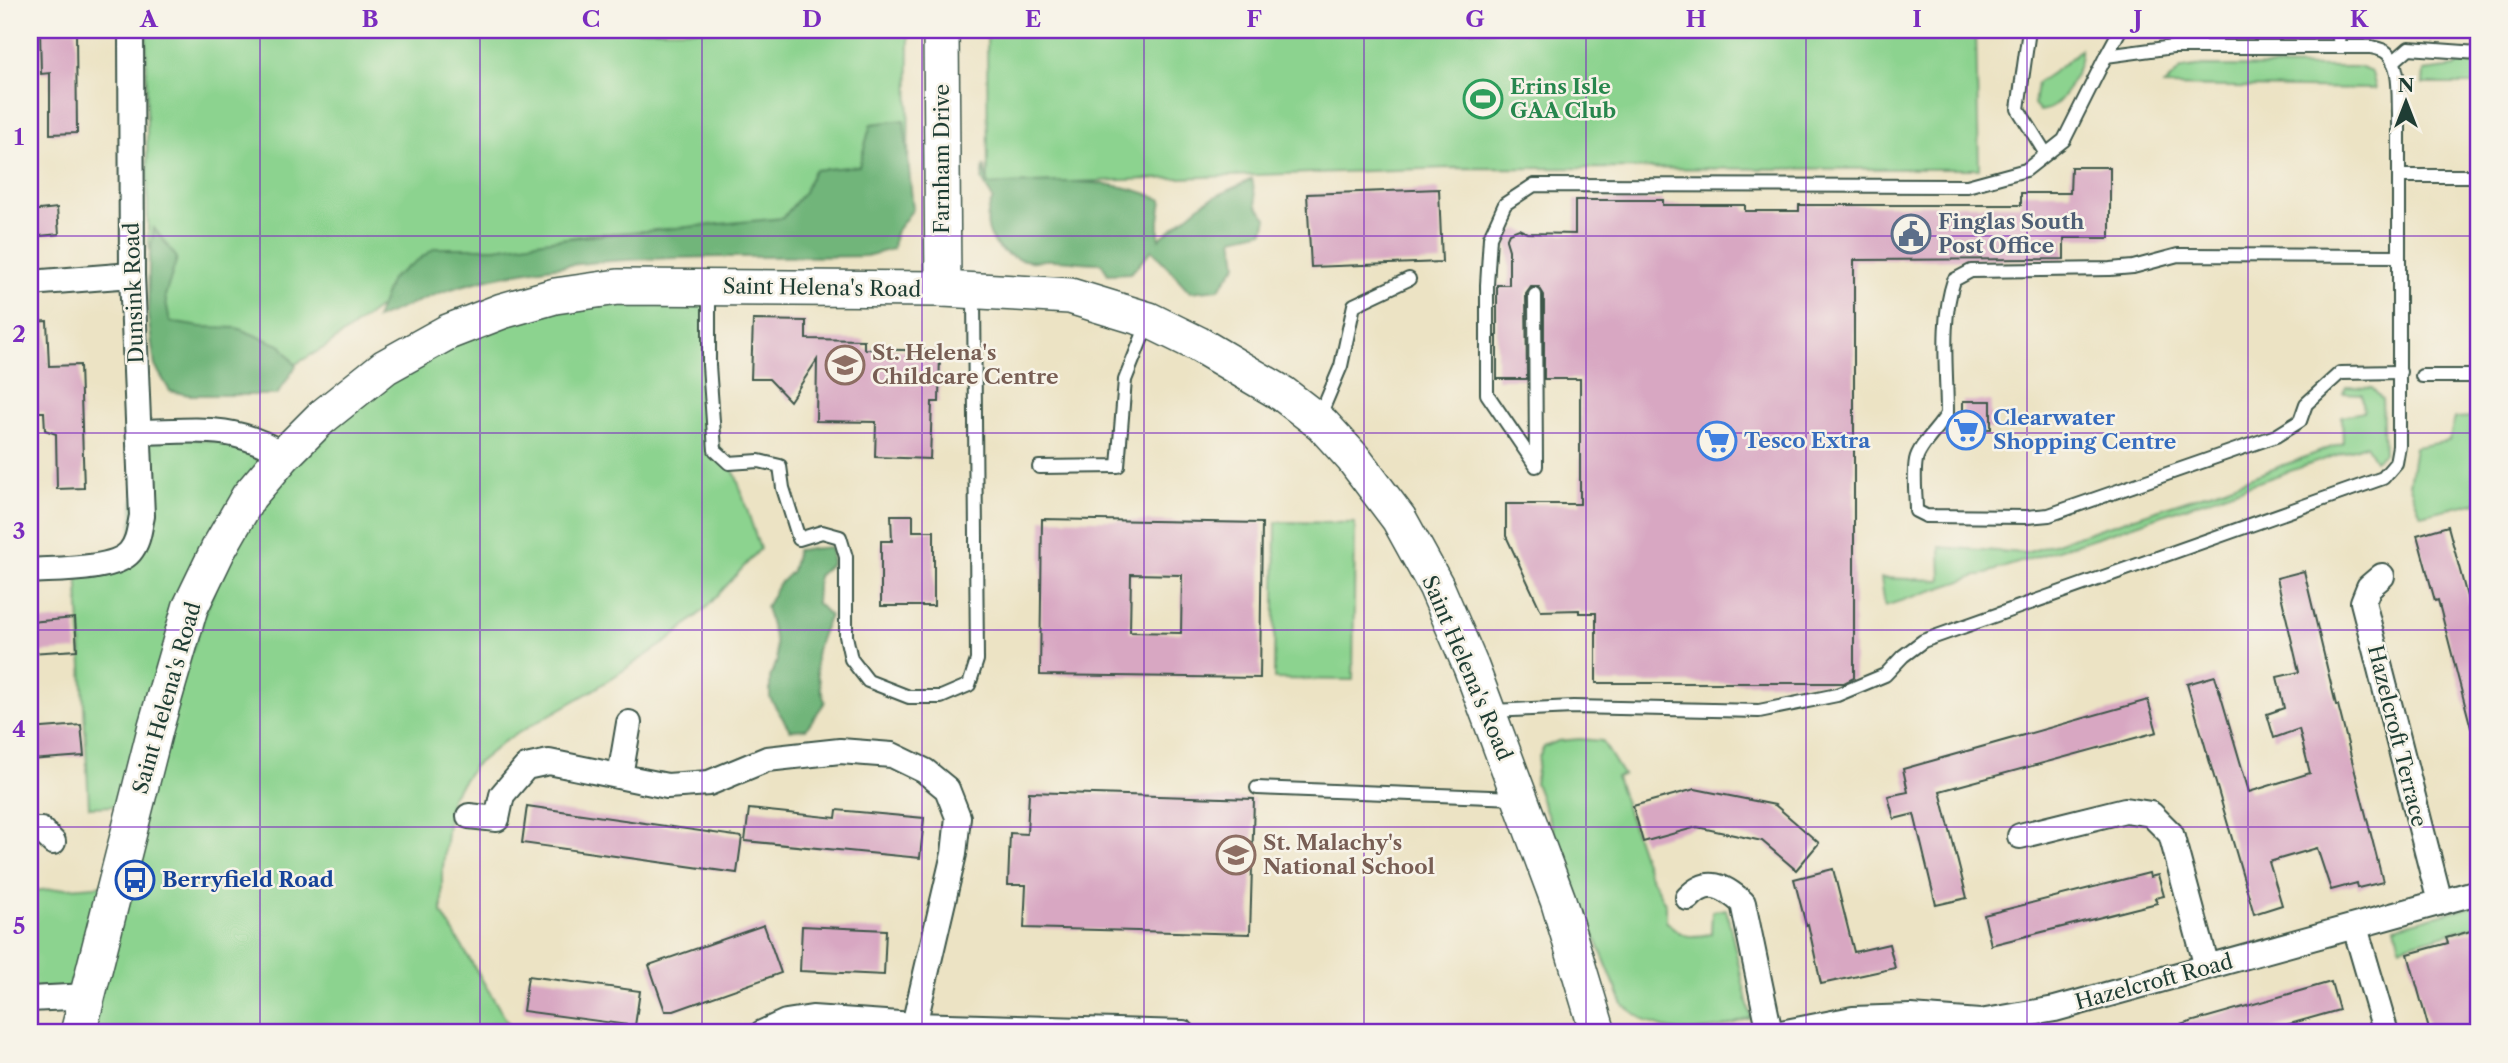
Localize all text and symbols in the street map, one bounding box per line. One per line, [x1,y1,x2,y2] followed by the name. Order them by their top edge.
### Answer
[139,5,159,33] text: A
[361,5,379,33] text: B
[582,5,600,33] text: C
[802,5,822,33] text: D
[1025,5,1041,33] text: E
[1246,5,1262,33] text: F
[1465,5,1485,33] text: G
[1686,5,1707,33] text: H
[1912,5,1922,33] text: I
[2129,5,2143,33] text: J
[2350,5,2369,33] text: K
[2372,66,2442,136] north arrow
[1510,74,1616,123] place label: Erins Isle GAA Club
[2398,74,2414,97] text: N
[1462,78,1504,120] sports icon: Erins Isle GAA Club
[929,84,954,234] street label: Farnham Drive
[14,123,25,151] text: 1
[1938,209,2085,258] place label: Finglas South Post Office
[1890,213,1932,255] public building icon: Finglas South Post Office
[119,222,148,364] street label: Dunsink Road
[723,273,922,302] street label: Saint Helena's Road
[12,320,26,348] text: 2
[872,340,1059,389] place label: St. Helena's Childcare Centre
[824,344,866,386] school or university icon: St. Helena's Childcare Centre
[1993,405,2176,454] place label: Clearwater Shopping Centre
[1945,409,1987,451] supermarket icon: Clearwater Shopping Centre
[1696,420,1738,462] supermarket icon: Tesco Extra
[1744,428,1871,453] place label: Tesco Extra
[13,517,26,545] text: 3
[1417,572,1518,764] street label: Saint Helena's Road
[127,599,206,797] street label: Saint Helena's Road
[2363,642,2432,829] street label: Hazelcroft Terrace
[12,715,26,743] text: 4
[1263,830,1435,879] place label: St. Malachy's National School
[1215,834,1257,876] school or university icon: St. Malachy's National School
[114,859,156,901] bus stop icon: Berryfield Road
[162,867,334,892] place label: Berryfield Road
[13,912,25,940] text: 5
[2072,948,2236,1015] street label: Hazelcroft Road

